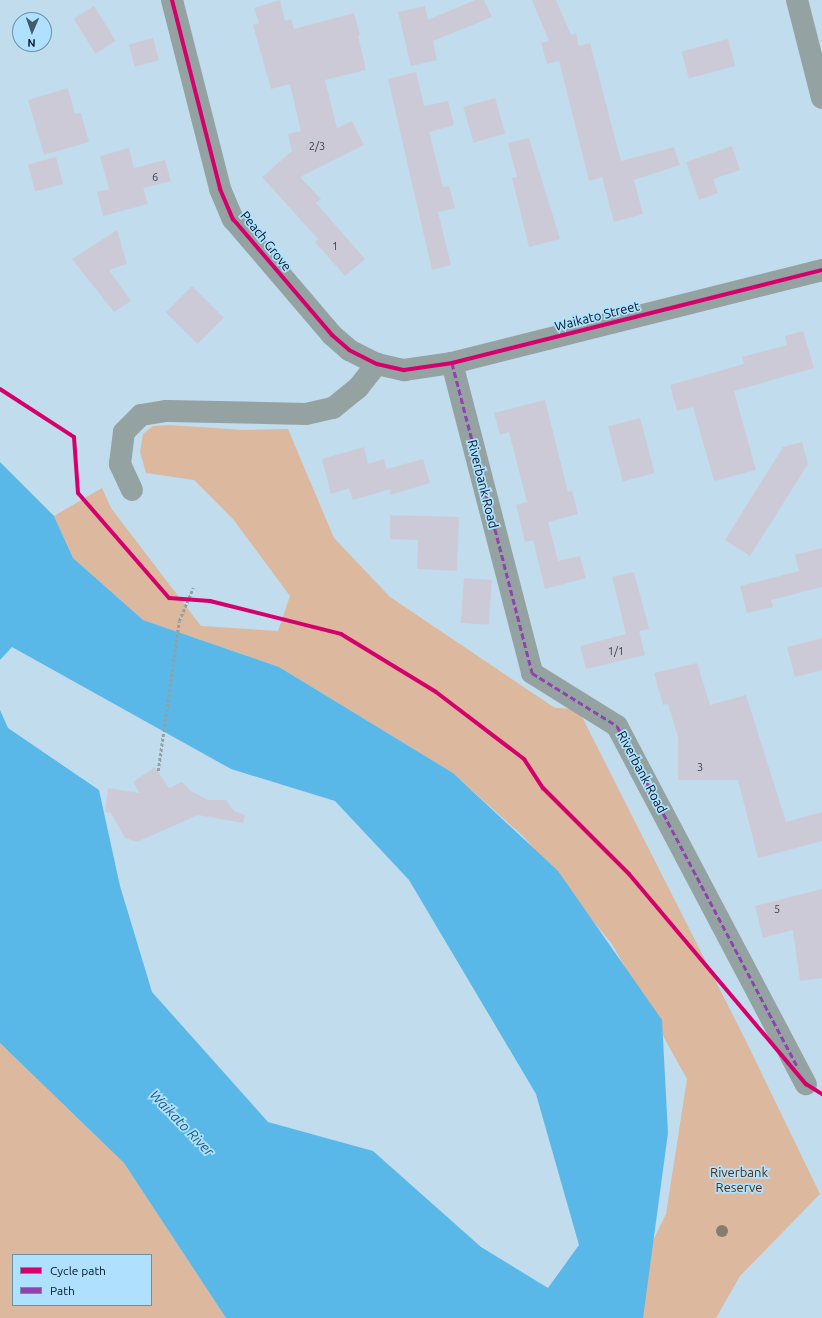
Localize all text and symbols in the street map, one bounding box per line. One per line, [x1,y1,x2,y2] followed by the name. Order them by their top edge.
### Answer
[12,12,52,52] north arrow
[27,37,36,49] text: N
[309,139,325,153] house number: 2/3
[152,170,158,184] house number: 6
[237,208,295,274] street label: Peach Grove
[332,239,338,253] house number: 1
[553,298,641,334] street label: Waikato Street
[464,438,502,530] street label: Riverbank Road
[608,644,624,658] house number: 1/1
[614,728,670,816] street label: Riverbank Road
[697,760,703,774] house number: 3
[774,902,780,916] house number: 5
[146,1087,218,1159] water label: Waikato River
[710,1165,768,1196] park label: Riverbank Reserve
[12,1254,152,1306] legend
[50,1264,106,1277] text: Cycle path
[50,1284,75,1297] text: Path

